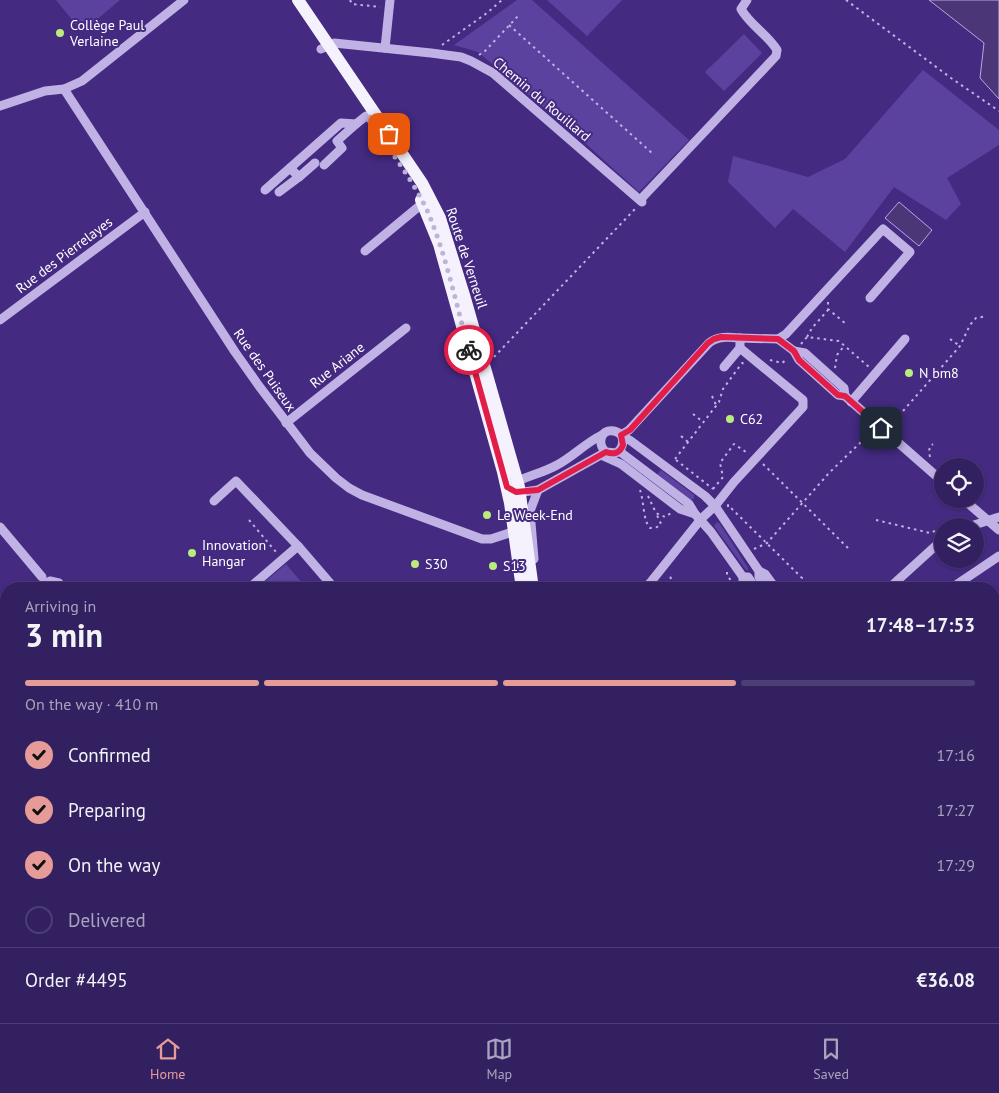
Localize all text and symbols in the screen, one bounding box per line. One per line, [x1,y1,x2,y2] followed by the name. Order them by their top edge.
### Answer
[69,16,144,50] place label: Collège Paul Verlaine
[54,27,66,39] marker: Collège Paul Verlaine
[489,53,595,145] street label: Chemin du Rouillard
[368,113,410,155] pin
[375,120,403,148] icon: bag
[442,205,492,311] street label: Route de Verneuil
[12,213,116,297] street label: Rue des Pierrelayes
[230,325,300,415] street label: Rue des Puiseux
[444,325,494,375] courier
[455,336,483,364] icon: bike
[306,338,368,392] street label: Rue Ariane
[919,364,959,382] place label: N bm8
[903,367,915,379] marker: N bm8
[860,407,902,449] pin
[740,410,763,428] place label: C62
[724,413,736,425] marker: C62
[867,414,895,442] icon: home
[934,458,984,568] map controls
[934,458,984,508] button: locate
[497,506,573,524] place label: Le Week-End
[481,509,493,521] marker: Le Week-End
[934,518,984,568] button: layers
[202,536,266,570] place label: Innovation Hangar
[186,547,198,559] marker: Innovation Hangar
[425,555,448,573] place label: S30
[503,557,526,575] place label: S13
[409,558,421,570] marker: S30
[487,560,499,572] marker: S13
[25,596,96,616] text: Arriving in
[866,613,975,637] text: 17:48–17:53
[25,614,103,656] text: 3 min
[25,694,158,714] text: On the way · 410 m
[25,741,53,769] icon: check
[68,743,151,767] text: Confirmed
[937,745,975,765] text: 17:16
[25,796,53,824] icon: check
[68,798,146,822] text: Preparing
[937,800,975,820] text: 17:27
[25,851,53,879] icon: check
[68,853,160,877] text: On the way
[937,855,975,875] text: 17:29
[68,908,146,932] text: Delivered
[25,968,128,992] text: Order #4495
[916,968,975,992] text: €36.08
[150,1035,185,1083] tab: Home
[485,1035,513,1083] tab: Map
[813,1035,849,1083] tab: Saved

